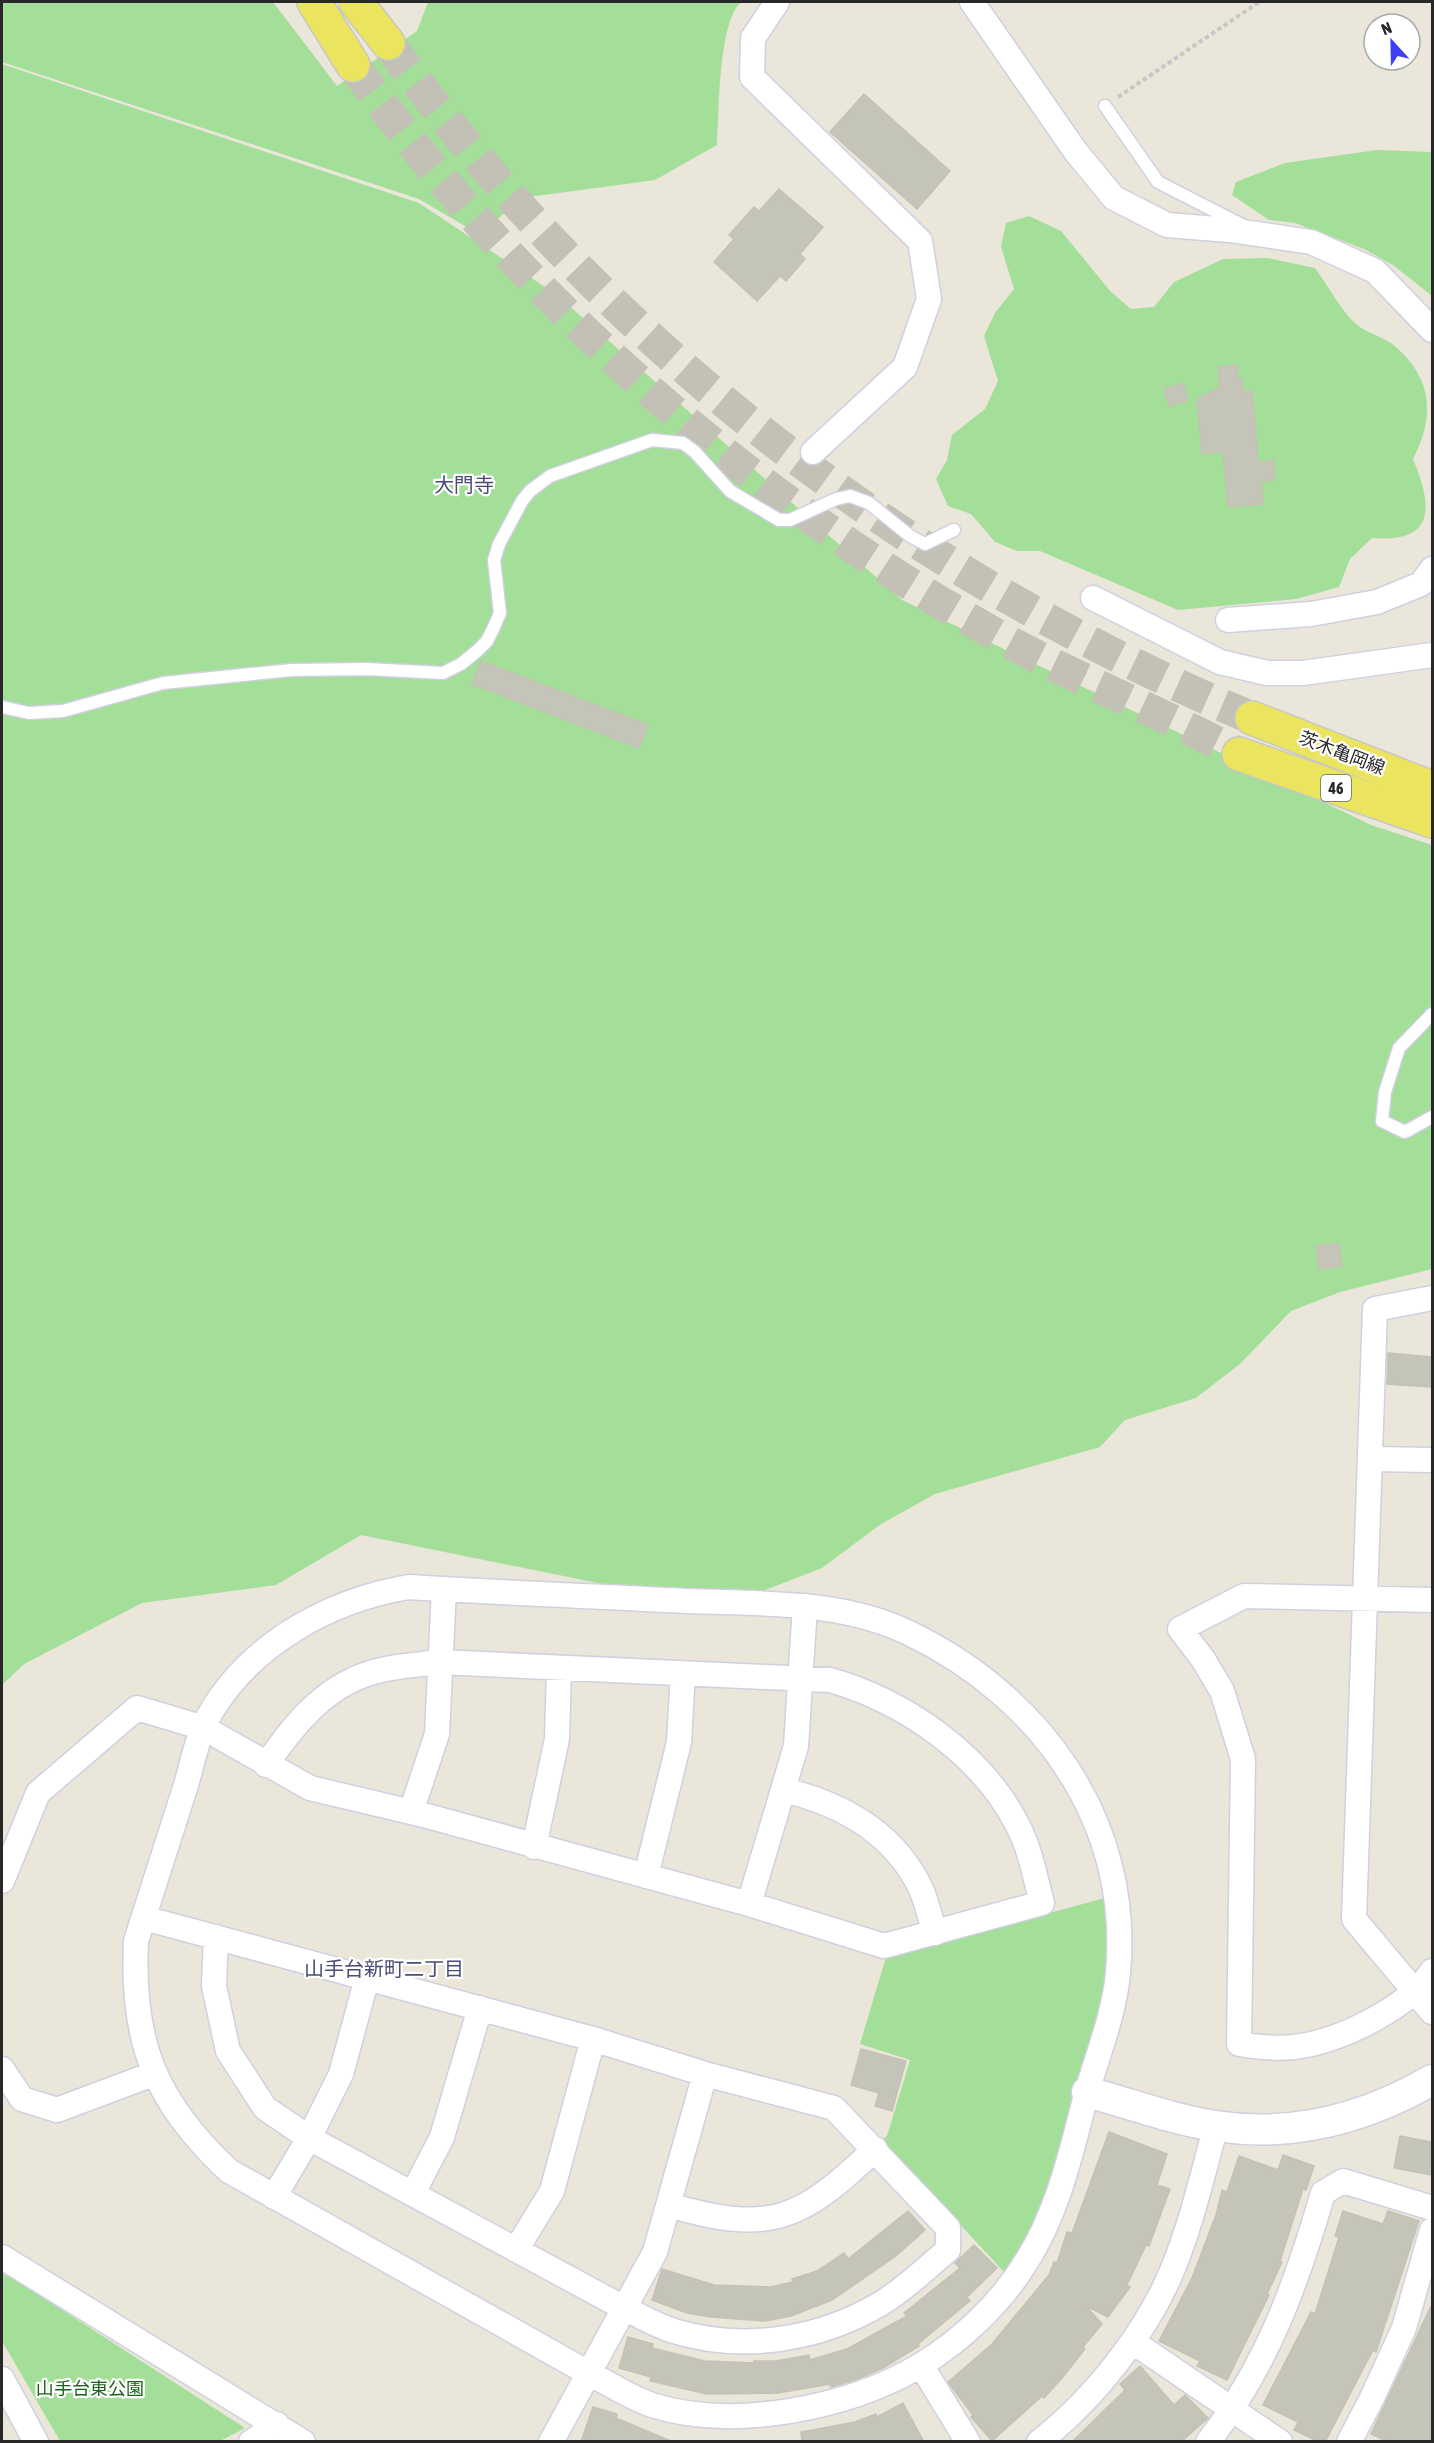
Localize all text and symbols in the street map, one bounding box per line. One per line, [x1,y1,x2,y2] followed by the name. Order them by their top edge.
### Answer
[1362,12,1422,72] north arrow
[1379,18,1394,38] text: N
[434,473,494,496] district label: 大門寺
[1296,727,1388,778] street label: 茨木亀岡線
[1321,775,1351,801] road number: 46
[304,1957,464,1980] district label: 山手台新町二丁目
[36,2378,144,2399] park label: 山手台東公園

